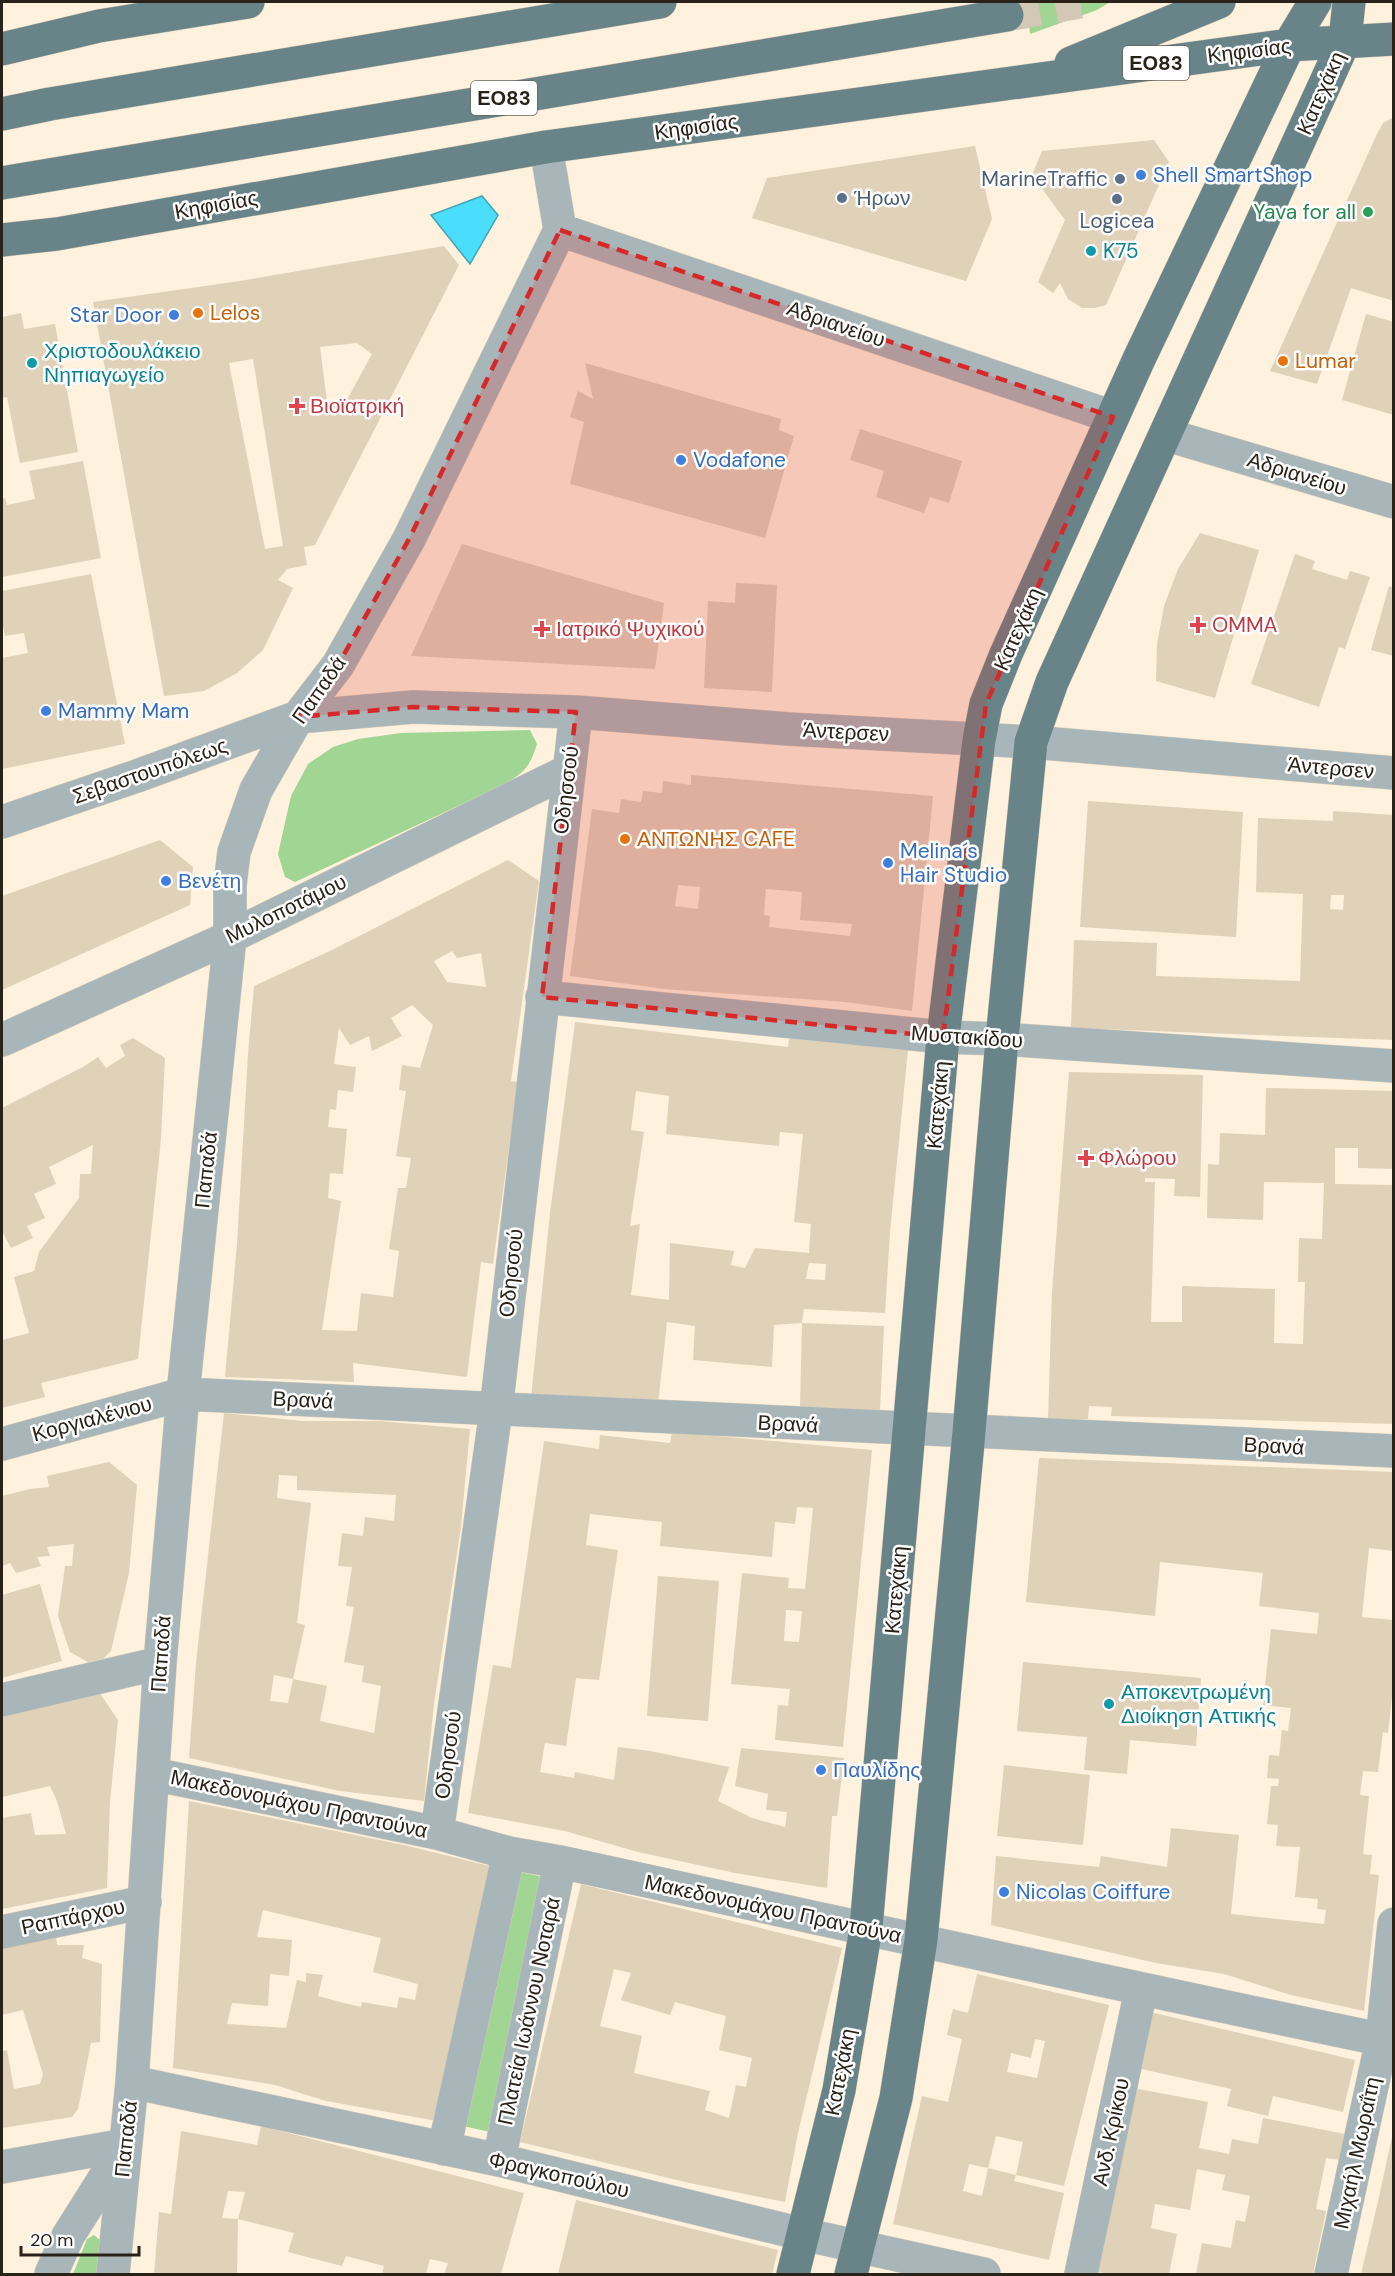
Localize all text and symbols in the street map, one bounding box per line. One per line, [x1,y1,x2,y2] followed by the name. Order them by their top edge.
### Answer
[1206,32,1292,70] street label: Κηφισίας
[1123,46,1189,80] road number: ΕΟ83
[1290,47,1352,139] street label: Κατεχάκη
[471,81,537,115] road number: ΕΟ83
[653,107,739,147] street label: Κηφισίας
[1153,161,1312,189] place label: Shell SmartShop
[981,165,1108,193] place label: MarineTraffic
[1134,168,1148,182] marker: Shell SmartShop
[1113,172,1127,186] marker: MarineTraffic
[172,184,260,226] street label: Κηφισίας
[853,184,910,212] place label: Ήρων
[835,191,849,205] marker: Ήρων
[1110,192,1124,206] marker: Logicea
[1253,198,1356,226] place label: Yava for all
[1361,205,1375,219] marker: Yava for all
[1080,207,1154,235] place label: Logicea
[1103,237,1139,265] place label: K75
[1084,244,1098,258] marker: K75
[783,294,889,354] street label: Αδριανείου
[210,299,260,327] place label: Lelos
[70,301,162,329] place label: Star Door
[191,306,205,320] marker: Lelos
[167,308,181,322] marker: Star Door
[44,337,201,389] place label: Χριστοδουλάκειο Νηπιαγωγείο
[1295,347,1356,375] place label: Lumar
[1276,354,1290,368] marker: Lumar
[25,356,39,370] marker: Χριστοδουλάκειο Νηπιαγωγείο
[310,392,404,420] place label: Βιοϊατρική
[288,397,306,415] marker: Βιοϊατρική
[693,446,786,474] place label: Vodafone
[1244,446,1350,502] street label: Αδριανείου
[674,453,688,467] marker: Vodafone
[987,583,1049,675] street label: Κατεχάκη
[1212,611,1278,639] place label: OMMA
[556,615,705,643] place label: Ιατρικό Ψυχικού
[1189,616,1207,634] marker: OMMA
[533,620,551,638] marker: Ιατρικό Ψυχικού
[285,650,353,730] street label: Παπαδά
[58,697,189,725] place label: Mammy Mam
[39,704,53,718] marker: Mammy Mam
[802,716,890,748] street label: Άντερσεν
[69,731,231,811] street label: Σεβαστουπόλεως
[547,744,585,836] street label: Οδησσού
[1287,750,1375,786] street label: Άντερσεν
[637,825,795,853] place label: ΑΝΤΩΝΗΣ CAFE
[618,832,632,846] marker: ΑΝΤΩΝΗΣ CAFE
[900,837,1007,889] place label: Melina´s Hair Studio
[881,856,895,870] marker: Melina´s Hair Studio
[178,867,241,895] place label: Βενέτη
[221,868,351,950] street label: Μυλοποτάμου
[159,874,173,888] marker: Βενέτη
[910,1019,1024,1055] street label: Μυστακίδου
[920,1060,956,1150] street label: Κατεχάκη
[188,1130,224,1210] street label: Παπαδά
[1098,1144,1176,1172] place label: Φλώρου
[1079,1151,1093,1165] marker: Φλώρου
[492,1227,530,1319] street label: Οδησσού
[272,1384,334,1416] street label: Βρανά
[29,1390,155,1448] street label: Κοργιαλένιου
[757,1408,819,1440] street label: Βρανά
[1243,1430,1305,1462] street label: Βρανά
[878,1545,914,1635] street label: Κατεχάκη
[144,1615,178,1693] street label: Παπαδά
[1121,1678,1276,1730] place label: Αποκεντρωμένη Διοίκηση Αττικής
[1102,1697,1116,1711] marker: Αποκεντρωμένη Διοίκηση Αττικής
[428,1709,468,1801] street label: Οδησσού
[833,1756,920,1784] place label: Παυλίδης
[168,1763,430,1845] street label: Μακεδονομάχου Πραντούνα
[814,1763,828,1777] marker: Παυλίδης
[642,1868,904,1950] street label: Μακεδονομάχου Πραντούνα
[1016,1878,1170,1906] place label: Nicolas Coiffure
[997,1885,1011,1899] marker: Nicolas Coiffure
[19,1892,127,1942] street label: Ραπτάρχου
[491,1894,567,2128] street label: Πλατεία Ιωάννου Νοταρά
[818,2026,862,2118] street label: Κατεχάκη
[1327,2074,1387,2232] street label: Μιχαήλ Μωραΐτη
[1086,2075,1136,2189] street label: Ανδ. Κρίκου
[108,2099,144,2179] street label: Παπαδά
[486,2145,632,2205] street label: Φραγκοπούλου
[21,2219,140,2257] scale bar
[30,2228,73,2252] text: 20 m

